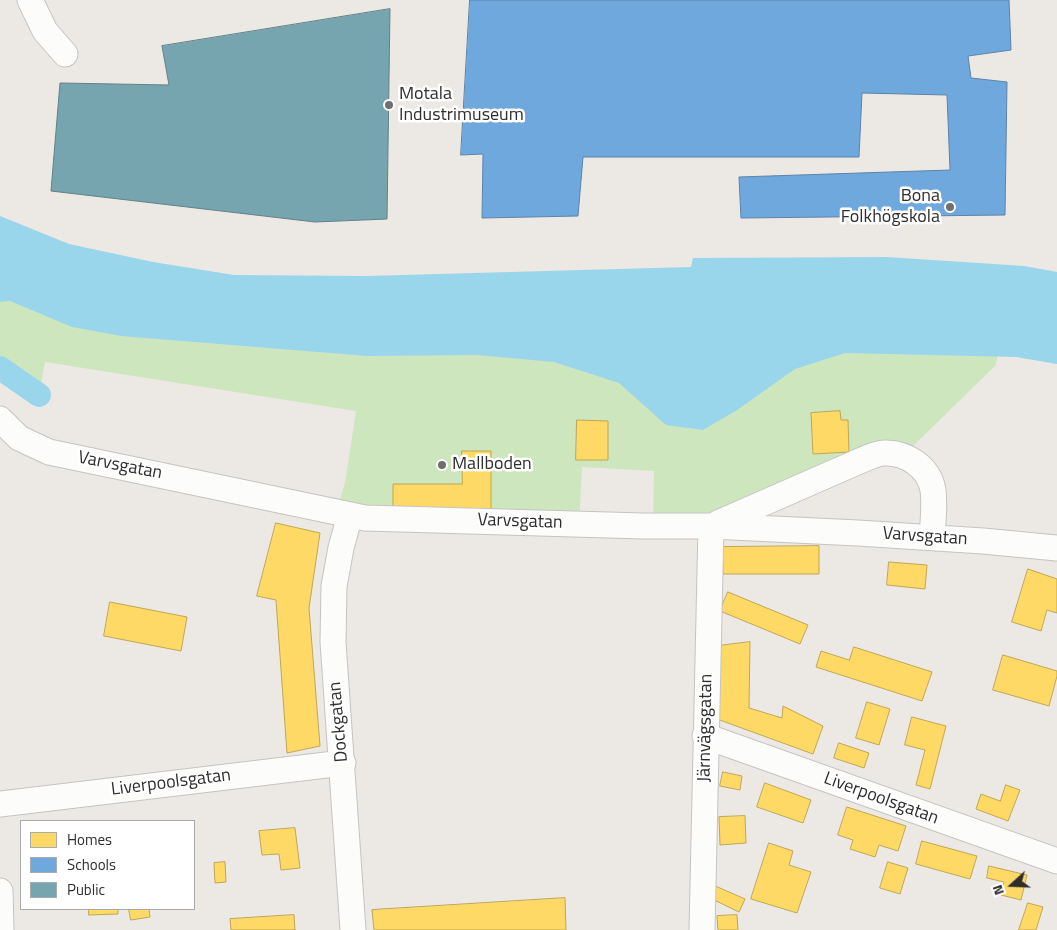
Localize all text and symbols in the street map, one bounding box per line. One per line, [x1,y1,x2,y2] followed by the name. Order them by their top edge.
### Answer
[399,84,524,126] place label: Motala Industrimuseum
[383,99,395,111] marker: Motala Industrimuseum
[841,186,940,228] place label: Bona Folkhögskola
[944,201,956,213] marker: Bona Folkhögskola
[76,447,164,485] street label: Varvsgatan
[452,454,532,476] place label: Mallboden
[436,459,448,471] marker: Mallboden
[477,510,563,534] street label: Varvsgatan
[882,523,968,551] street label: Varvsgatan
[694,674,718,782] street label: Järnvägsgatan
[325,681,353,763] street label: Dockgatan
[110,765,232,801] street label: Liverpoolsgatan
[821,768,941,830] street label: Liverpoolsgatan
[20,820,195,910] legend
[67,828,112,851] text: Homes
[67,853,116,876] text: Schools
[987,860,1037,910] north arrow
[67,878,105,901] text: Public
[986,882,1009,898] text: N

